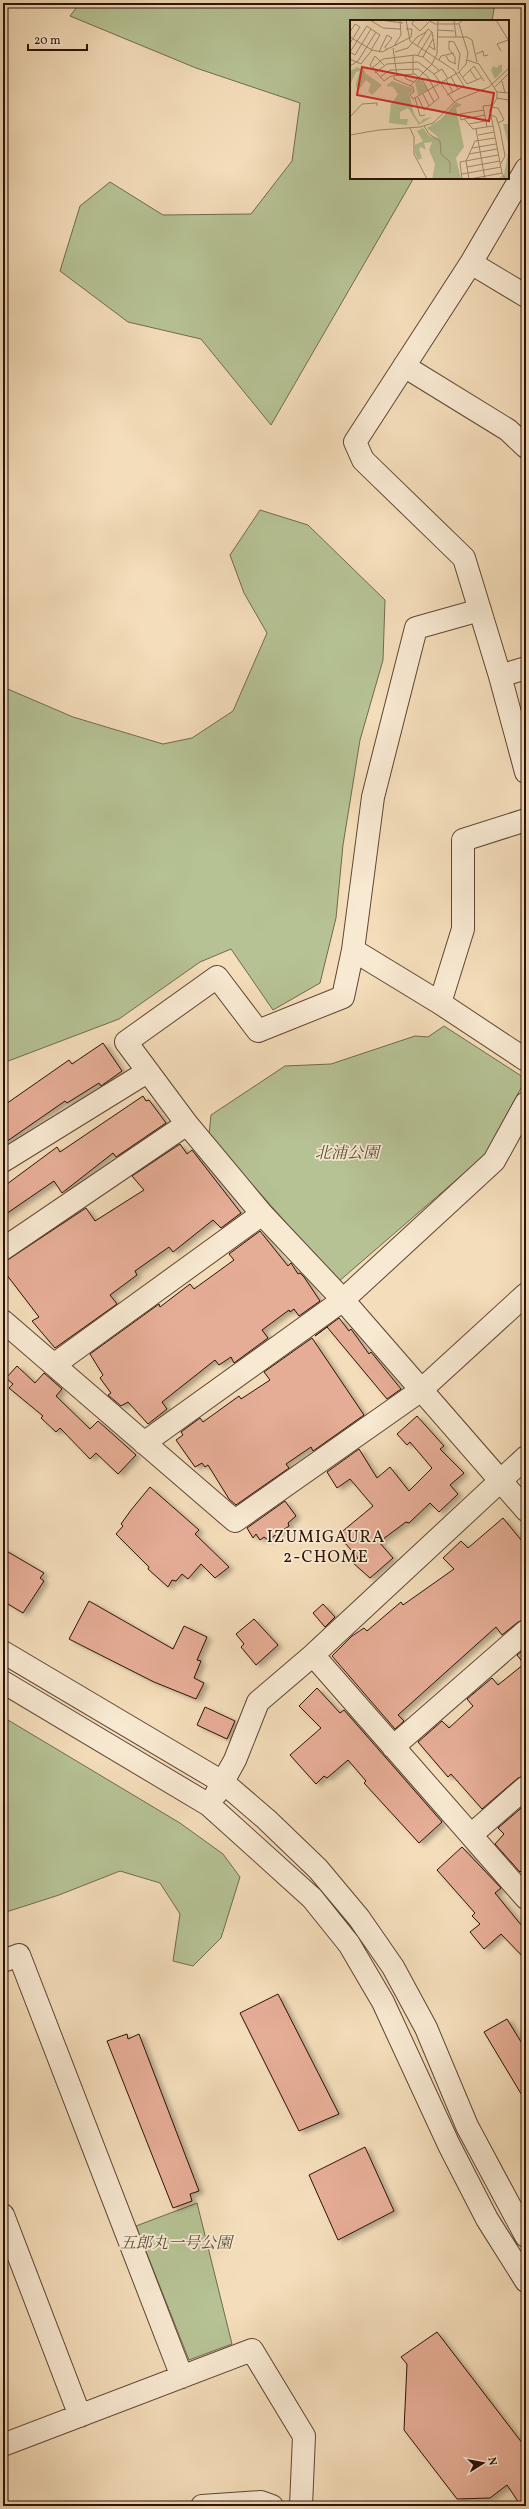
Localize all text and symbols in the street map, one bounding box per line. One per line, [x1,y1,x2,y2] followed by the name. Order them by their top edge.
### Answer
[350,20,509,179] inset map
[28,26,87,52] scale bar
[34,33,61,49] text: 20 m
[315,1143,382,1165] park label: 北浦公園
[267,1526,385,1569] district label: IZUMIGAURA 2-CHOME
[120,2233,235,2255] park label: 五郎丸一号公園
[463,2443,503,2483] north arrow
[483,2456,499,2467] text: N

